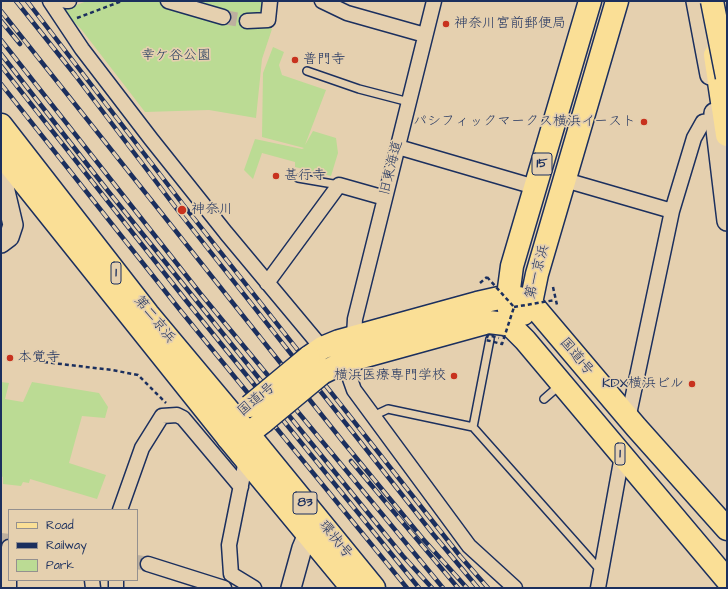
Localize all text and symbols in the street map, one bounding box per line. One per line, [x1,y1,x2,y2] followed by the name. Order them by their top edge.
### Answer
[454,16,566,32] place label: 神奈川宮前郵便局
[441,19,451,29] marker: 神奈川宮前郵便局
[141,48,211,64] park label: 幸ケ谷公園
[303,52,345,68] place label: 普門寺
[290,55,300,65] marker: 普門寺
[413,114,636,130] place label: パシフィックマークス横浜イースト
[639,117,649,127] marker: パシフィックマークス横浜イースト
[377,139,407,197] street label: 旧東海道
[532,153,552,175] road number: 15
[284,168,326,184] place label: 甚行寺
[271,171,281,181] marker: 甚行寺
[191,202,233,218] place label: 神奈川
[176,204,188,216] marker: 神奈川
[523,243,553,301] street label: 第一京浜
[111,262,121,284] road number: 1
[130,293,178,347] street label: 第二京浜
[555,335,597,379] street label: 国道1号
[18,350,60,366] place label: 本覚寺
[5,353,15,363] marker: 本覚寺
[334,368,446,384] place label: 横浜医療専門学校
[449,371,459,381] marker: 横浜医療専門学校
[602,376,684,392] place label: KDX横浜ビル
[235,379,279,421] street label: 国道1号
[687,379,697,389] marker: KDX横浜ビル
[615,443,625,465] road number: 1
[293,492,317,514] road number: 83
[8,509,138,581] legend
[46,517,74,534] text: Road
[315,518,355,562] street label: 環状1号
[46,537,87,554] text: Railway
[46,557,74,574] text: Park

